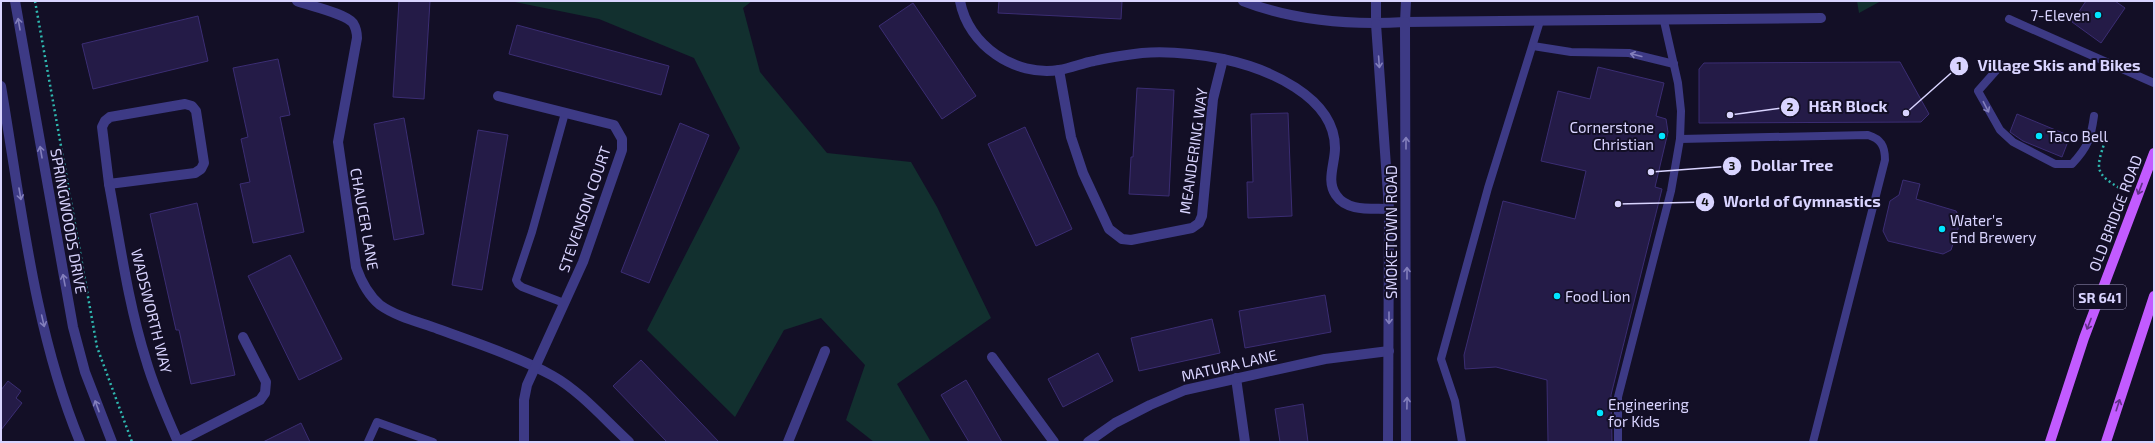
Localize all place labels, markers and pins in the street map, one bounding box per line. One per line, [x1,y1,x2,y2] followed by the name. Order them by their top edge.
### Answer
[2030,6,2090,24] place label: 7-Eleven
[2093,10,2103,20] marker: 7-Eleven
[1949,52,2149,80] callout: Village Skis and Bikes
[1780,93,1896,121] callout: H&R Block
[1570,118,1654,153] place label: Cornerstone Christian
[2047,127,2108,145] place label: Taco Bell
[1657,131,1667,141] marker: Cornerstone Christian
[2034,131,2044,141] marker: Taco Bell
[1722,152,1842,180] callout: Dollar Tree
[1695,188,1888,216] callout: World of Gymnastics
[1950,211,2037,246] place label: Water's End Brewery
[1937,224,1947,234] marker: Water's End Brewery
[1565,287,1631,305] place label: Food Lion
[1552,291,1562,301] marker: Food Lion
[1608,395,1689,430] place label: Engineering for Kids
[1595,408,1605,418] marker: Engineering for Kids

